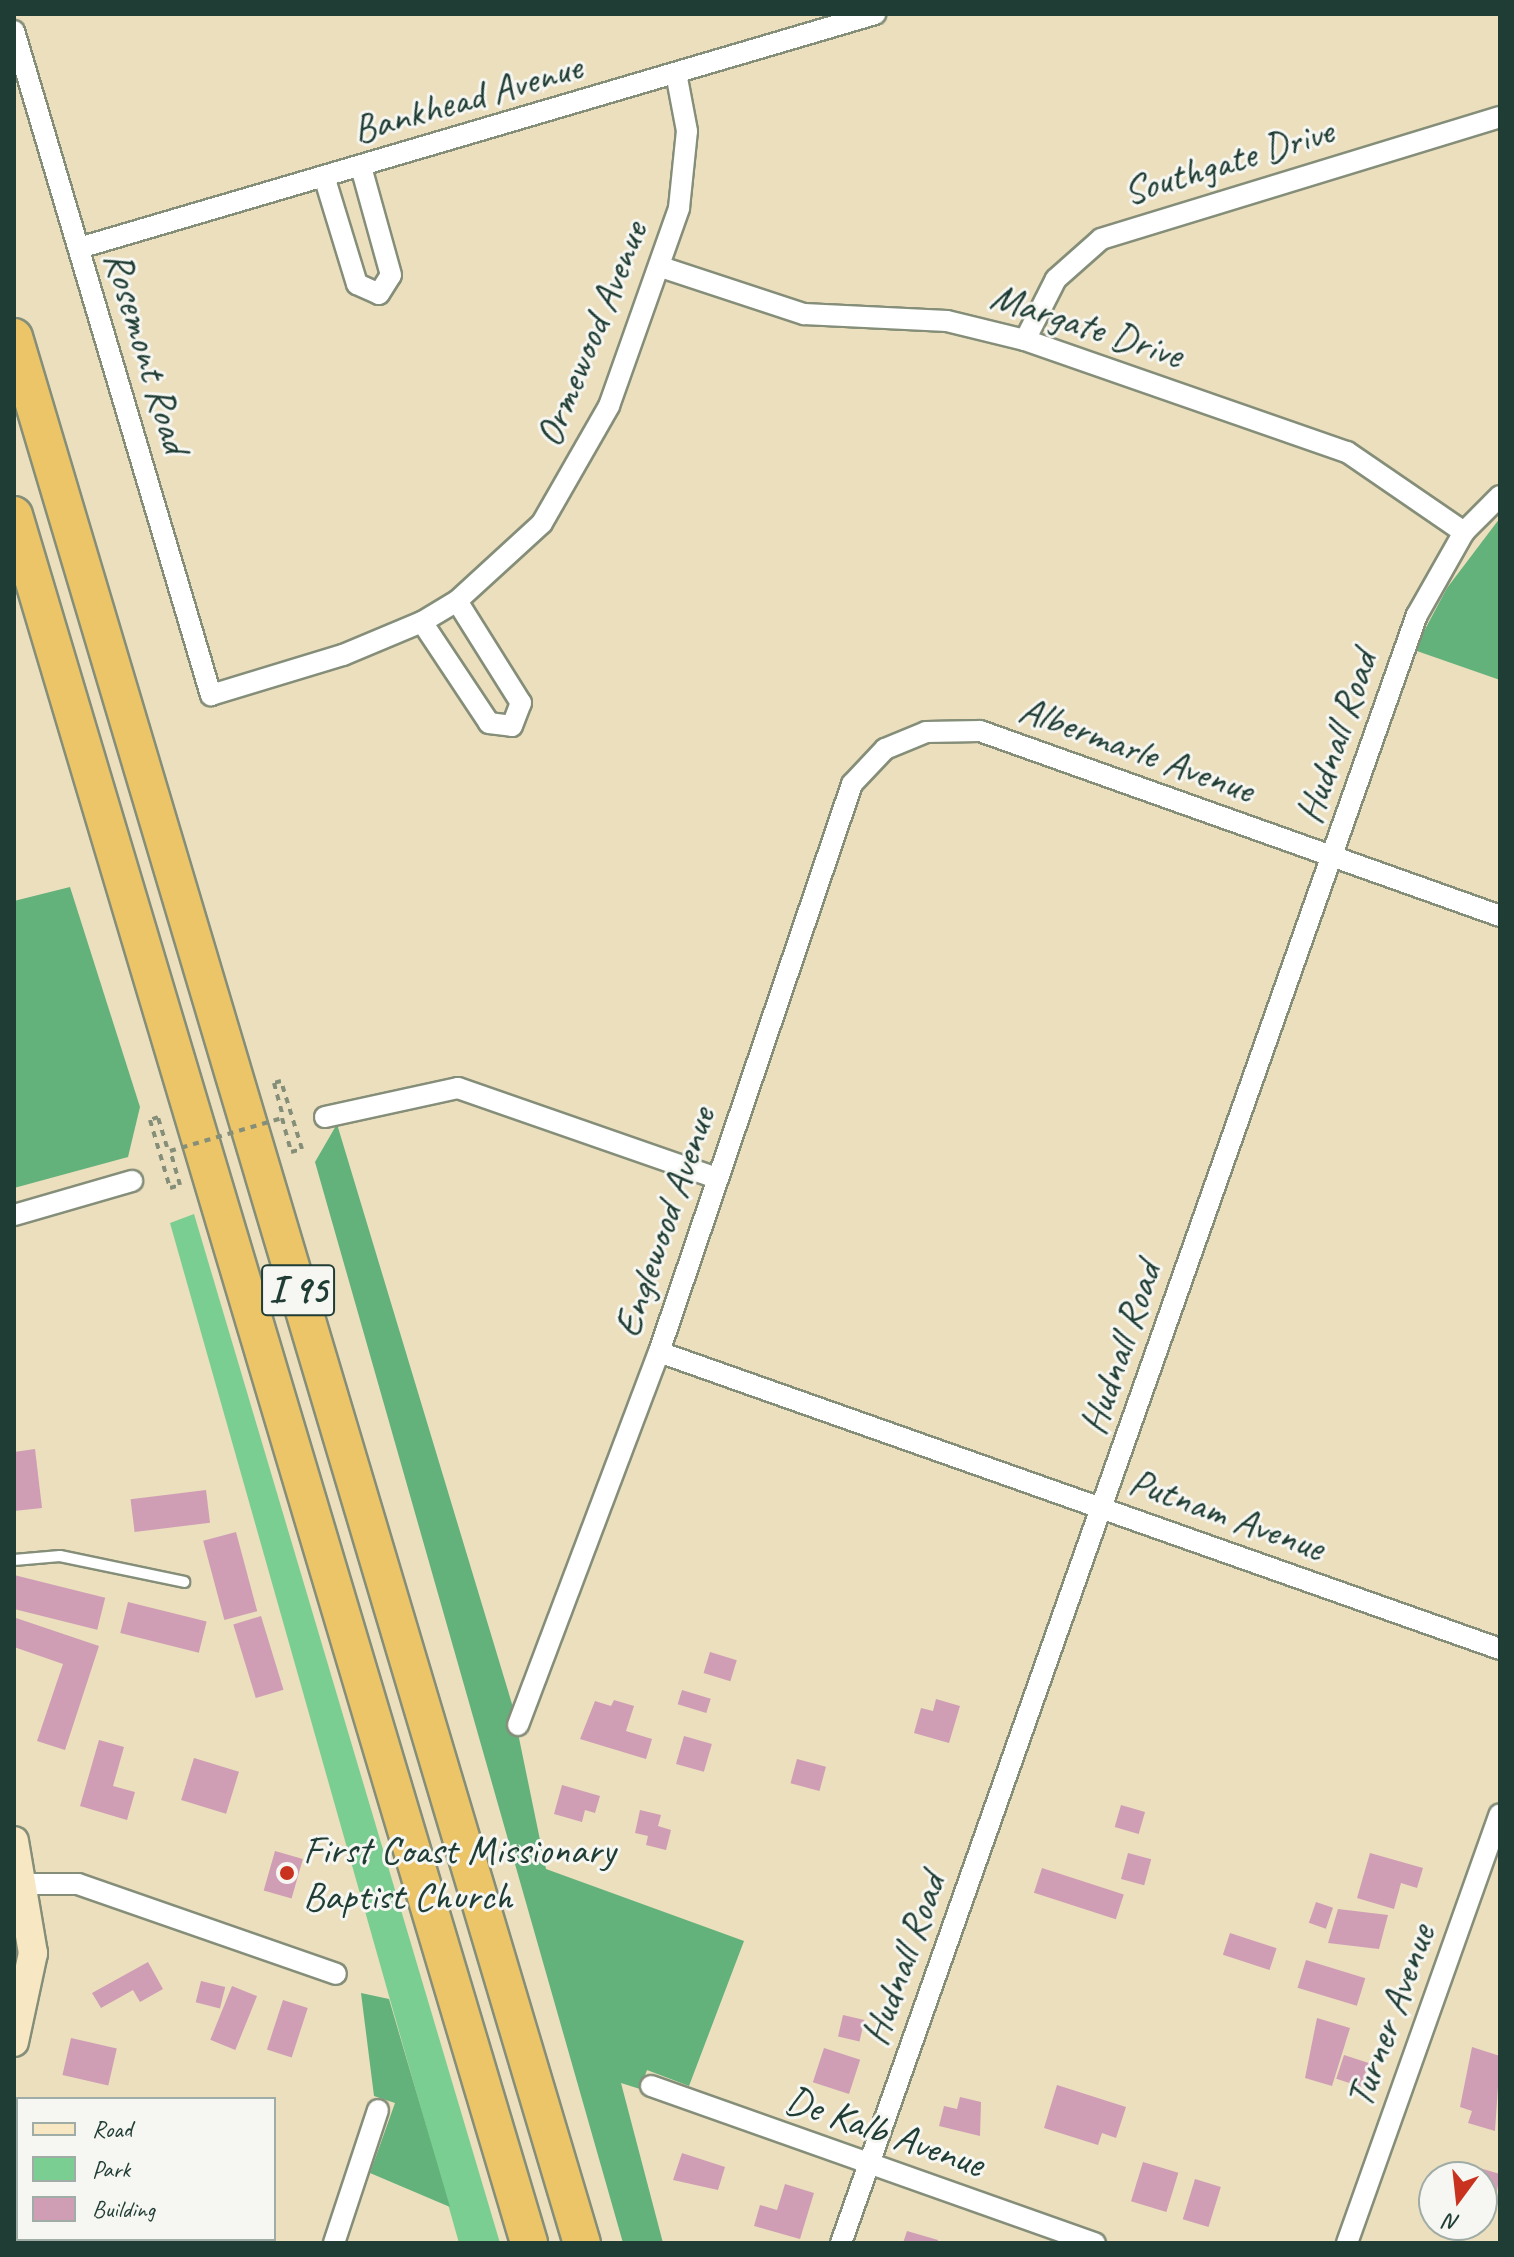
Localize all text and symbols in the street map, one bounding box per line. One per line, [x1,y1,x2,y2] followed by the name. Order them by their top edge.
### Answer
[347,42,587,154] street label: Bankhead Avenue
[1117,106,1339,216] street label: Southgate Drive
[524,215,658,453] street label: Ormewood Avenue
[94,245,200,459] street label: Rosemont Road
[985,271,1189,379] street label: Margate Drive
[1284,645,1388,829] street label: Hudnall Road
[1013,684,1261,814] street label: Albermarle Avenue
[602,1101,726,1343] street label: Englewood Avenue
[260,1256,336,1324] road number: I 95
[1068,1256,1172,1440] street label: Hudnall Road
[1123,1457,1331,1571] street label: Putnam Avenue
[303,1826,615,1920] place label: First Coast Missionary Baptist Church
[278,1864,296,1882] marker: First Coast Missionary Baptist Church
[850,1868,956,2050] street label: Hudnall Road
[1335,1918,1445,2114] street label: Turner Avenue
[779,2074,991,2188] street label: De Kalb Avenue
[16,2097,276,2241] legend
[92,2114,132,2144] text: Road
[92,2154,130,2184] text: Park
[1418,2161,1498,2241] north arrow
[92,2194,155,2224] text: Building
[1442,2207,1463,2238] text: N

